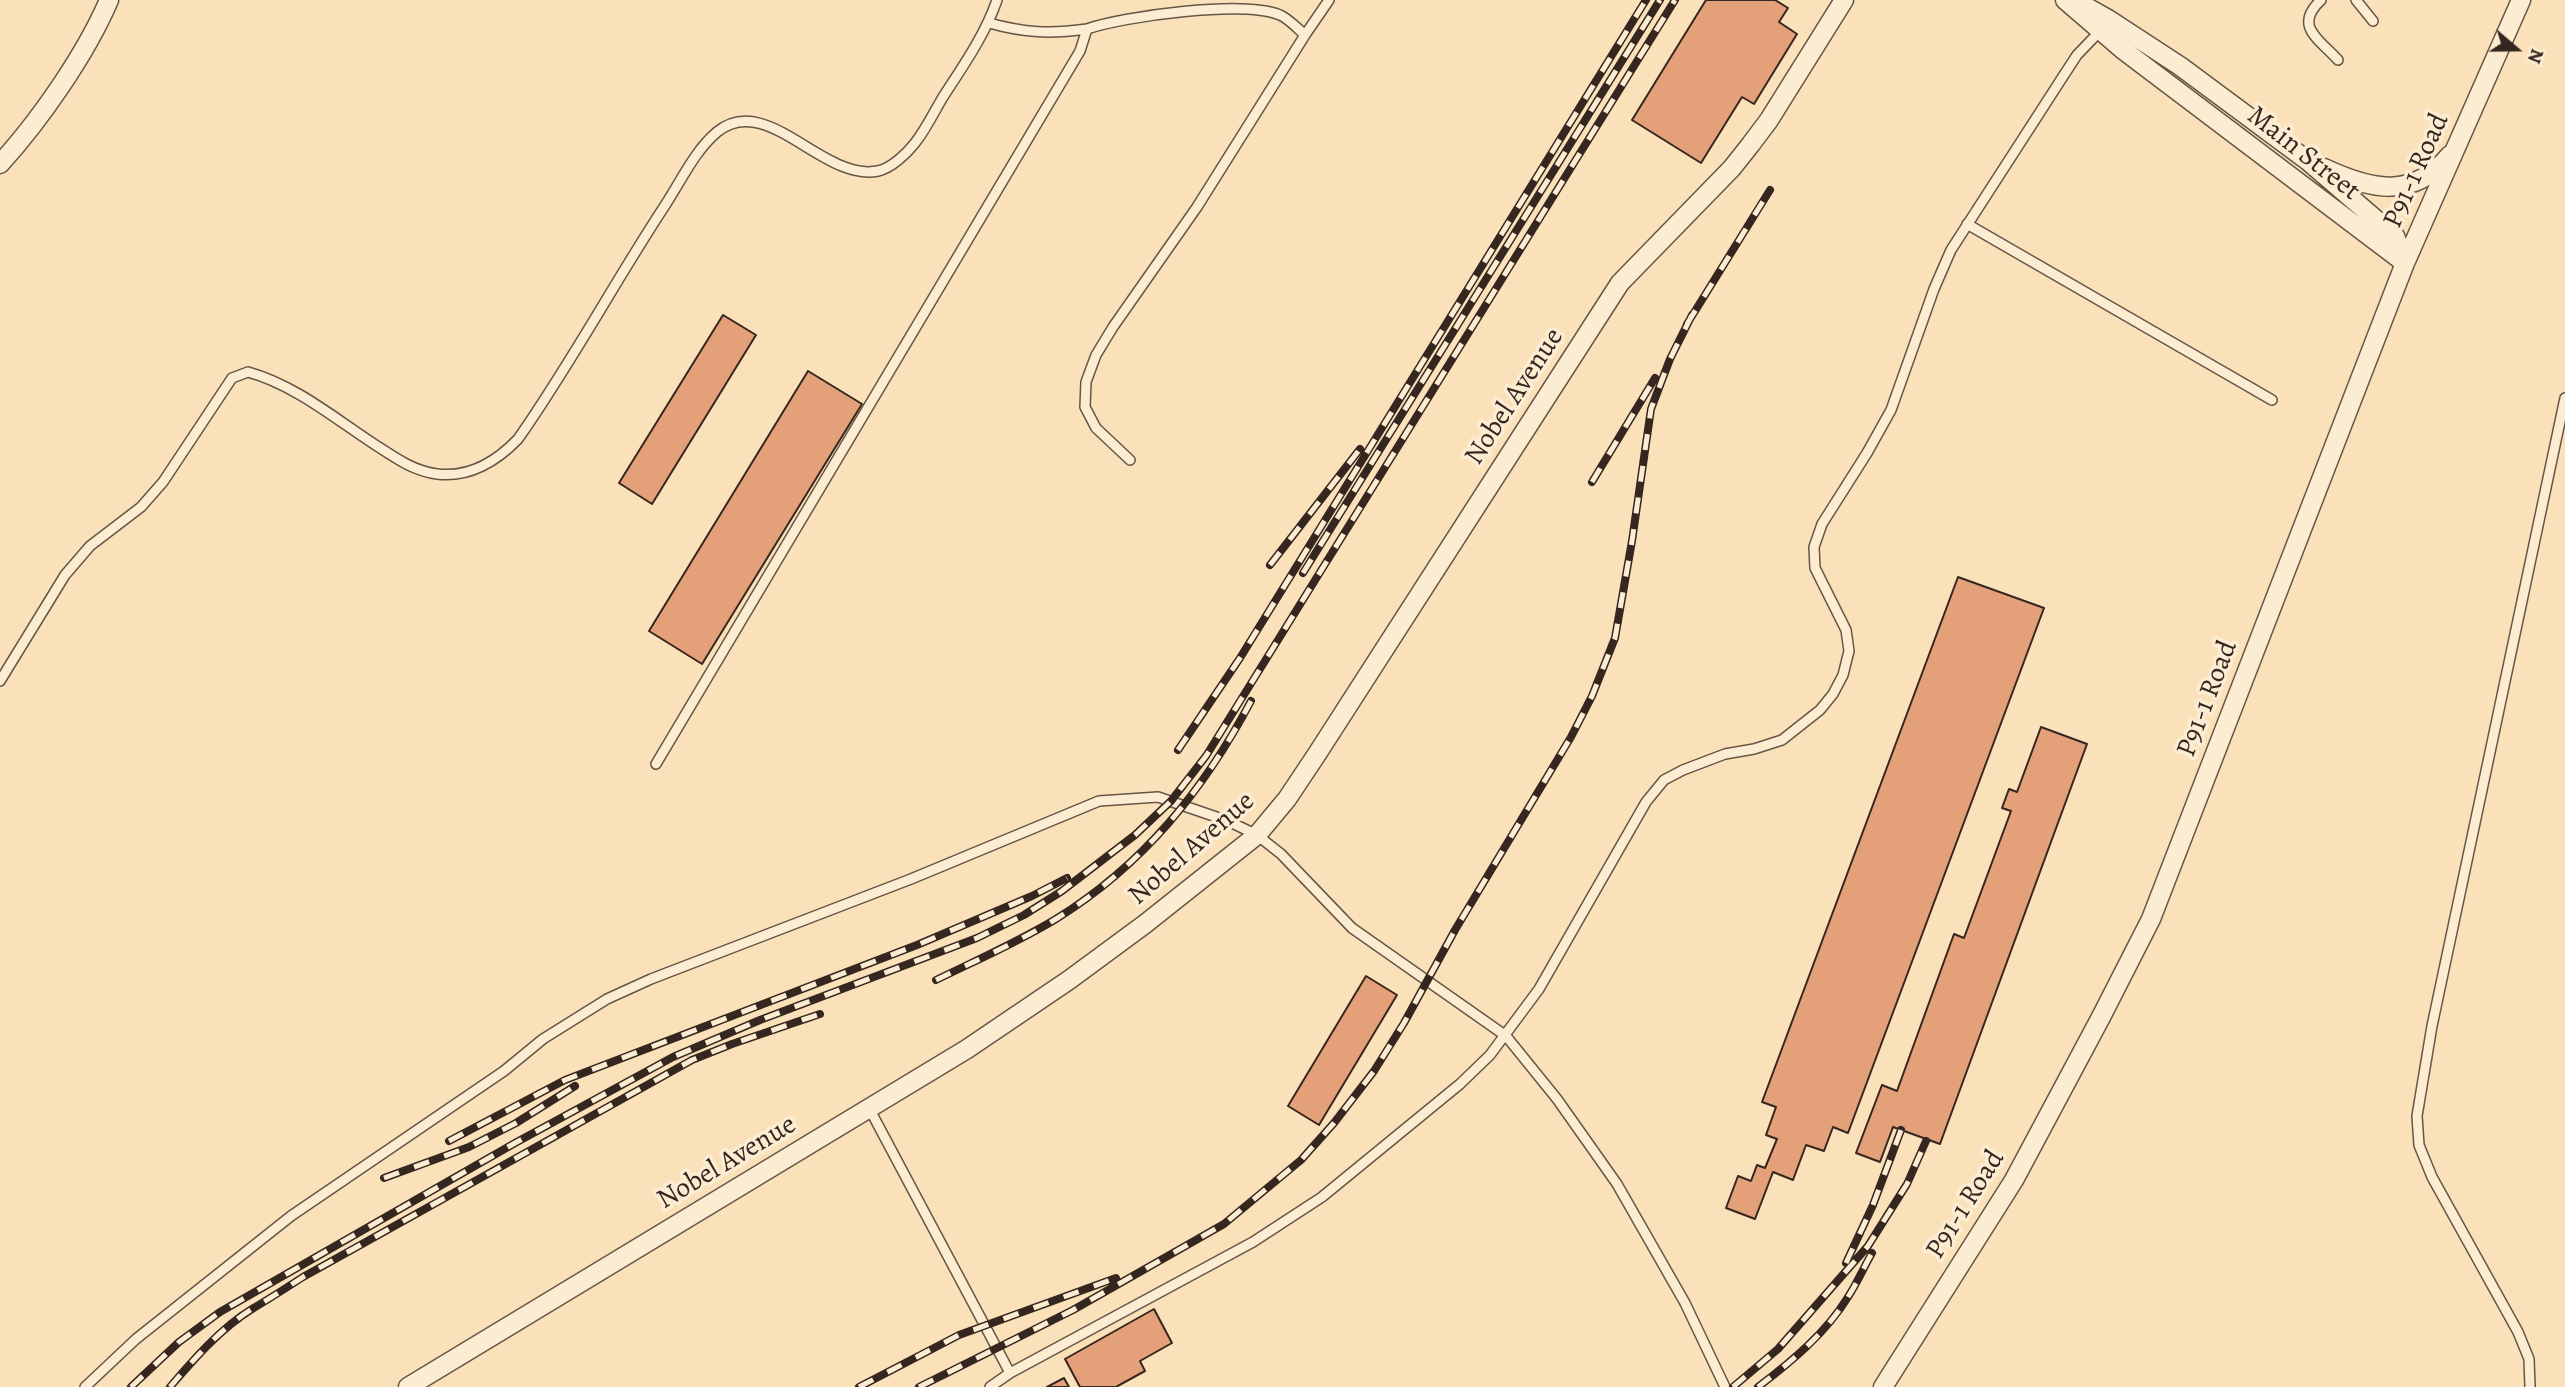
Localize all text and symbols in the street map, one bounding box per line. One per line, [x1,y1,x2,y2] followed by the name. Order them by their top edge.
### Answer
[2481,14,2551,84] north arrow
[2521,45,2550,67] text: N
[2240,99,2366,209] street label: Main Street
[2377,109,2457,233] street label: P91-1 Road
[1458,322,1572,472] street label: Nobel Avenue
[2170,636,2246,762] street label: P91-1 Road
[1122,785,1262,913] street label: Nobel Avenue
[651,1108,803,1218] street label: Nobel Avenue
[1919,1144,2013,1266] street label: P91-1 Road

